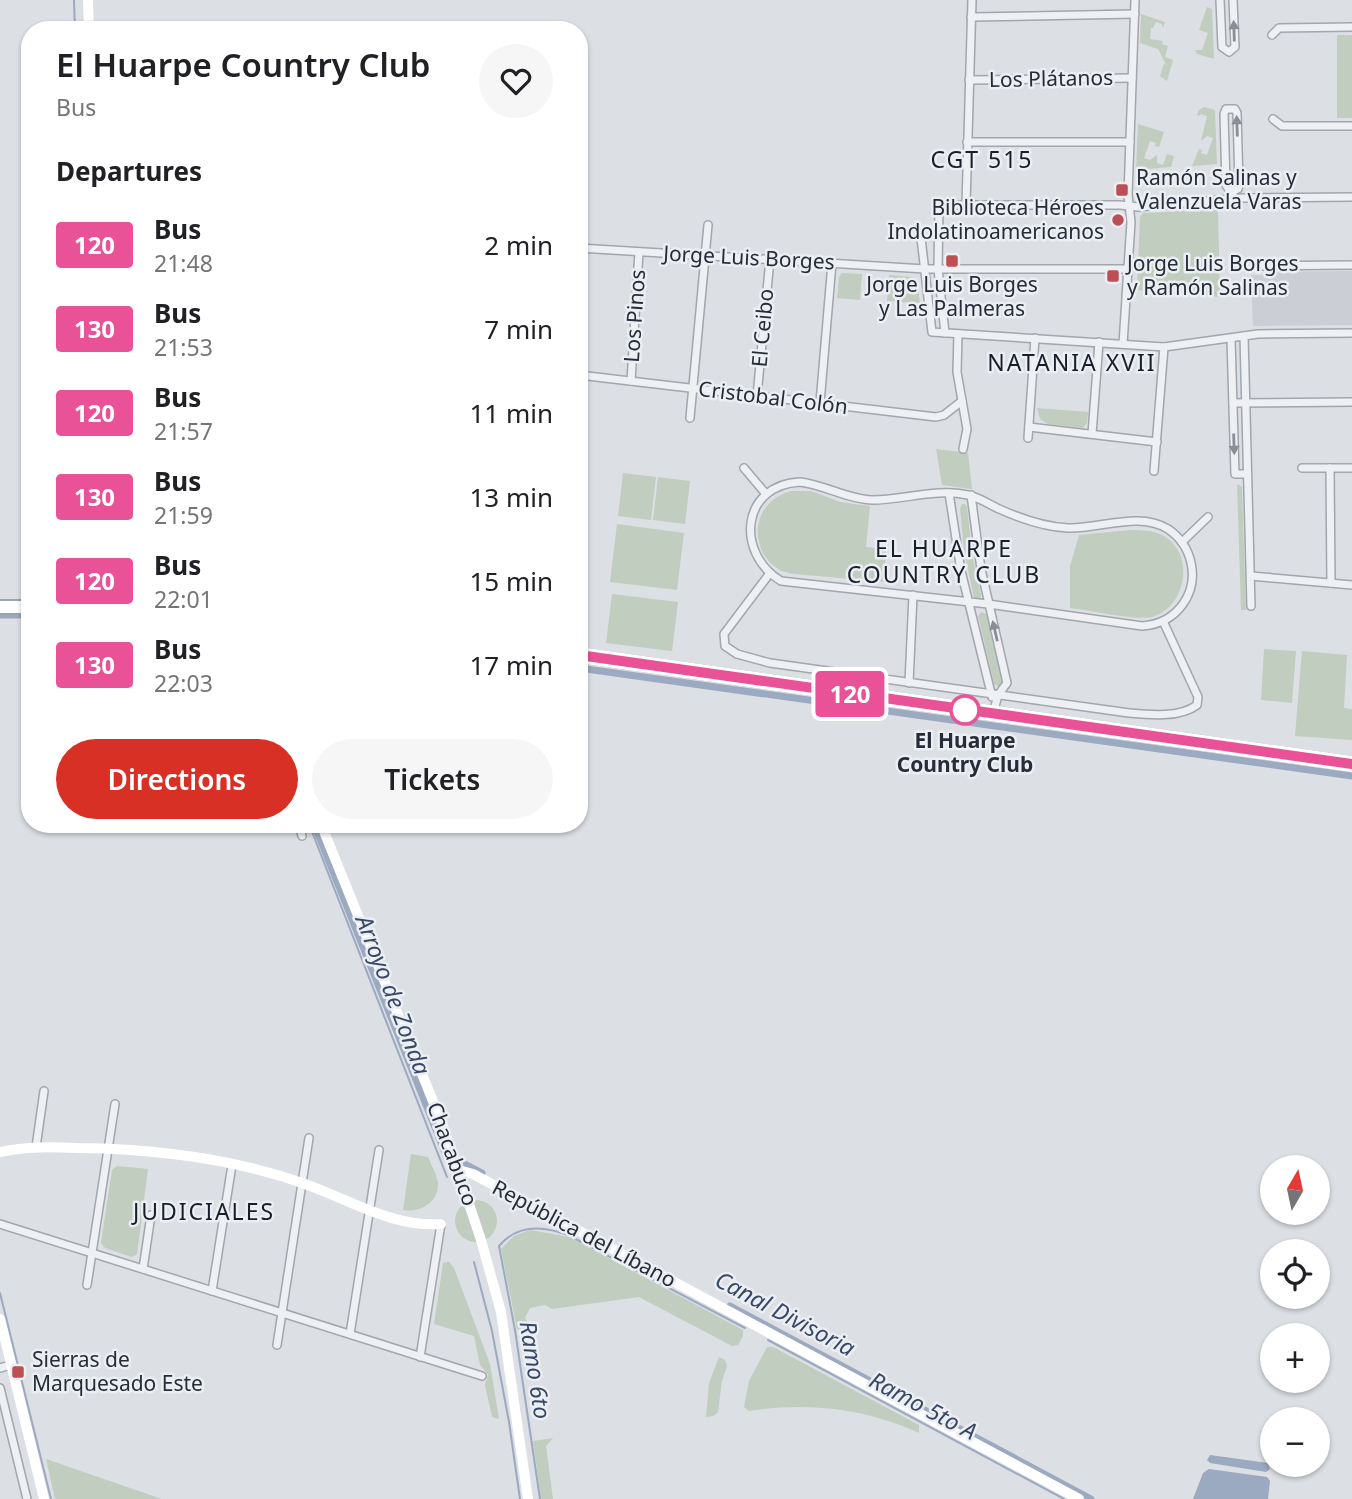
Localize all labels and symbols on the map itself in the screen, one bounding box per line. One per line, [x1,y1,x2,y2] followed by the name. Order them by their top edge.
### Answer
[1229,20,1240,42] one-way arrow
[989,63,1113,93] street label: Los Plátanos
[1231,115,1243,137] one-way arrow
[930,143,1034,175] district label: CGT 515
[1136,163,1302,215] place label: Ramón Salinas y Valenzuela Varas
[1114,182,1130,198] marker: Ramón Salinas y Valenzuela Varas
[887,193,1104,245] place label: Biblioteca Héroes Indolatinoamericanos
[1110,212,1126,228] marker: Biblioteca Héroes Indolatinoamericanos
[661,238,836,275] street label: Jorge Luis Borges
[1125,249,1299,301] place label: Jorge Luis Borges y Ramón Salinas
[944,253,960,269] marker: Jorge Luis Borges y Las Palmeras
[1105,268,1121,284] marker: Jorge Luis Borges y Ramón Salinas
[617,269,651,363] street label: Los Pinos
[864,270,1038,322] place label: Jorge Luis Borges y Las Palmeras
[745,287,779,368] street label: El Ceibo
[987,346,1157,378] district label: NATANIA XVII
[697,374,849,420] street label: Cristobal Colón
[1228,434,1239,456] one-way arrow
[847,532,1041,590] district label: EL HUARPE COUNTRY CLUB
[989,620,1000,642] one-way arrow
[810,671,890,717] line badge: 120
[950,695,980,725] marker: El Huarpe Country Club
[897,726,1033,778] place label: El Huarpe Country Club
[348,908,439,1079] water label: Arroyo de Zonda
[421,1098,485,1209] street label: Chacabuco
[1260,1155,1330,1225] north arrow
[488,1173,681,1293] street label: República del Líbano
[131,1195,275,1227] district label: JUDICIALES
[710,1263,861,1363] water label: Canal Divisoria
[512,1319,559,1421] water label: Ramo 6to
[32,1345,203,1397] place label: Sierras de Marquesado Este
[864,1363,983,1447] water label: Ramo 5to A
[10,1364,26,1380] marker: Sierras de Marquesado Este

